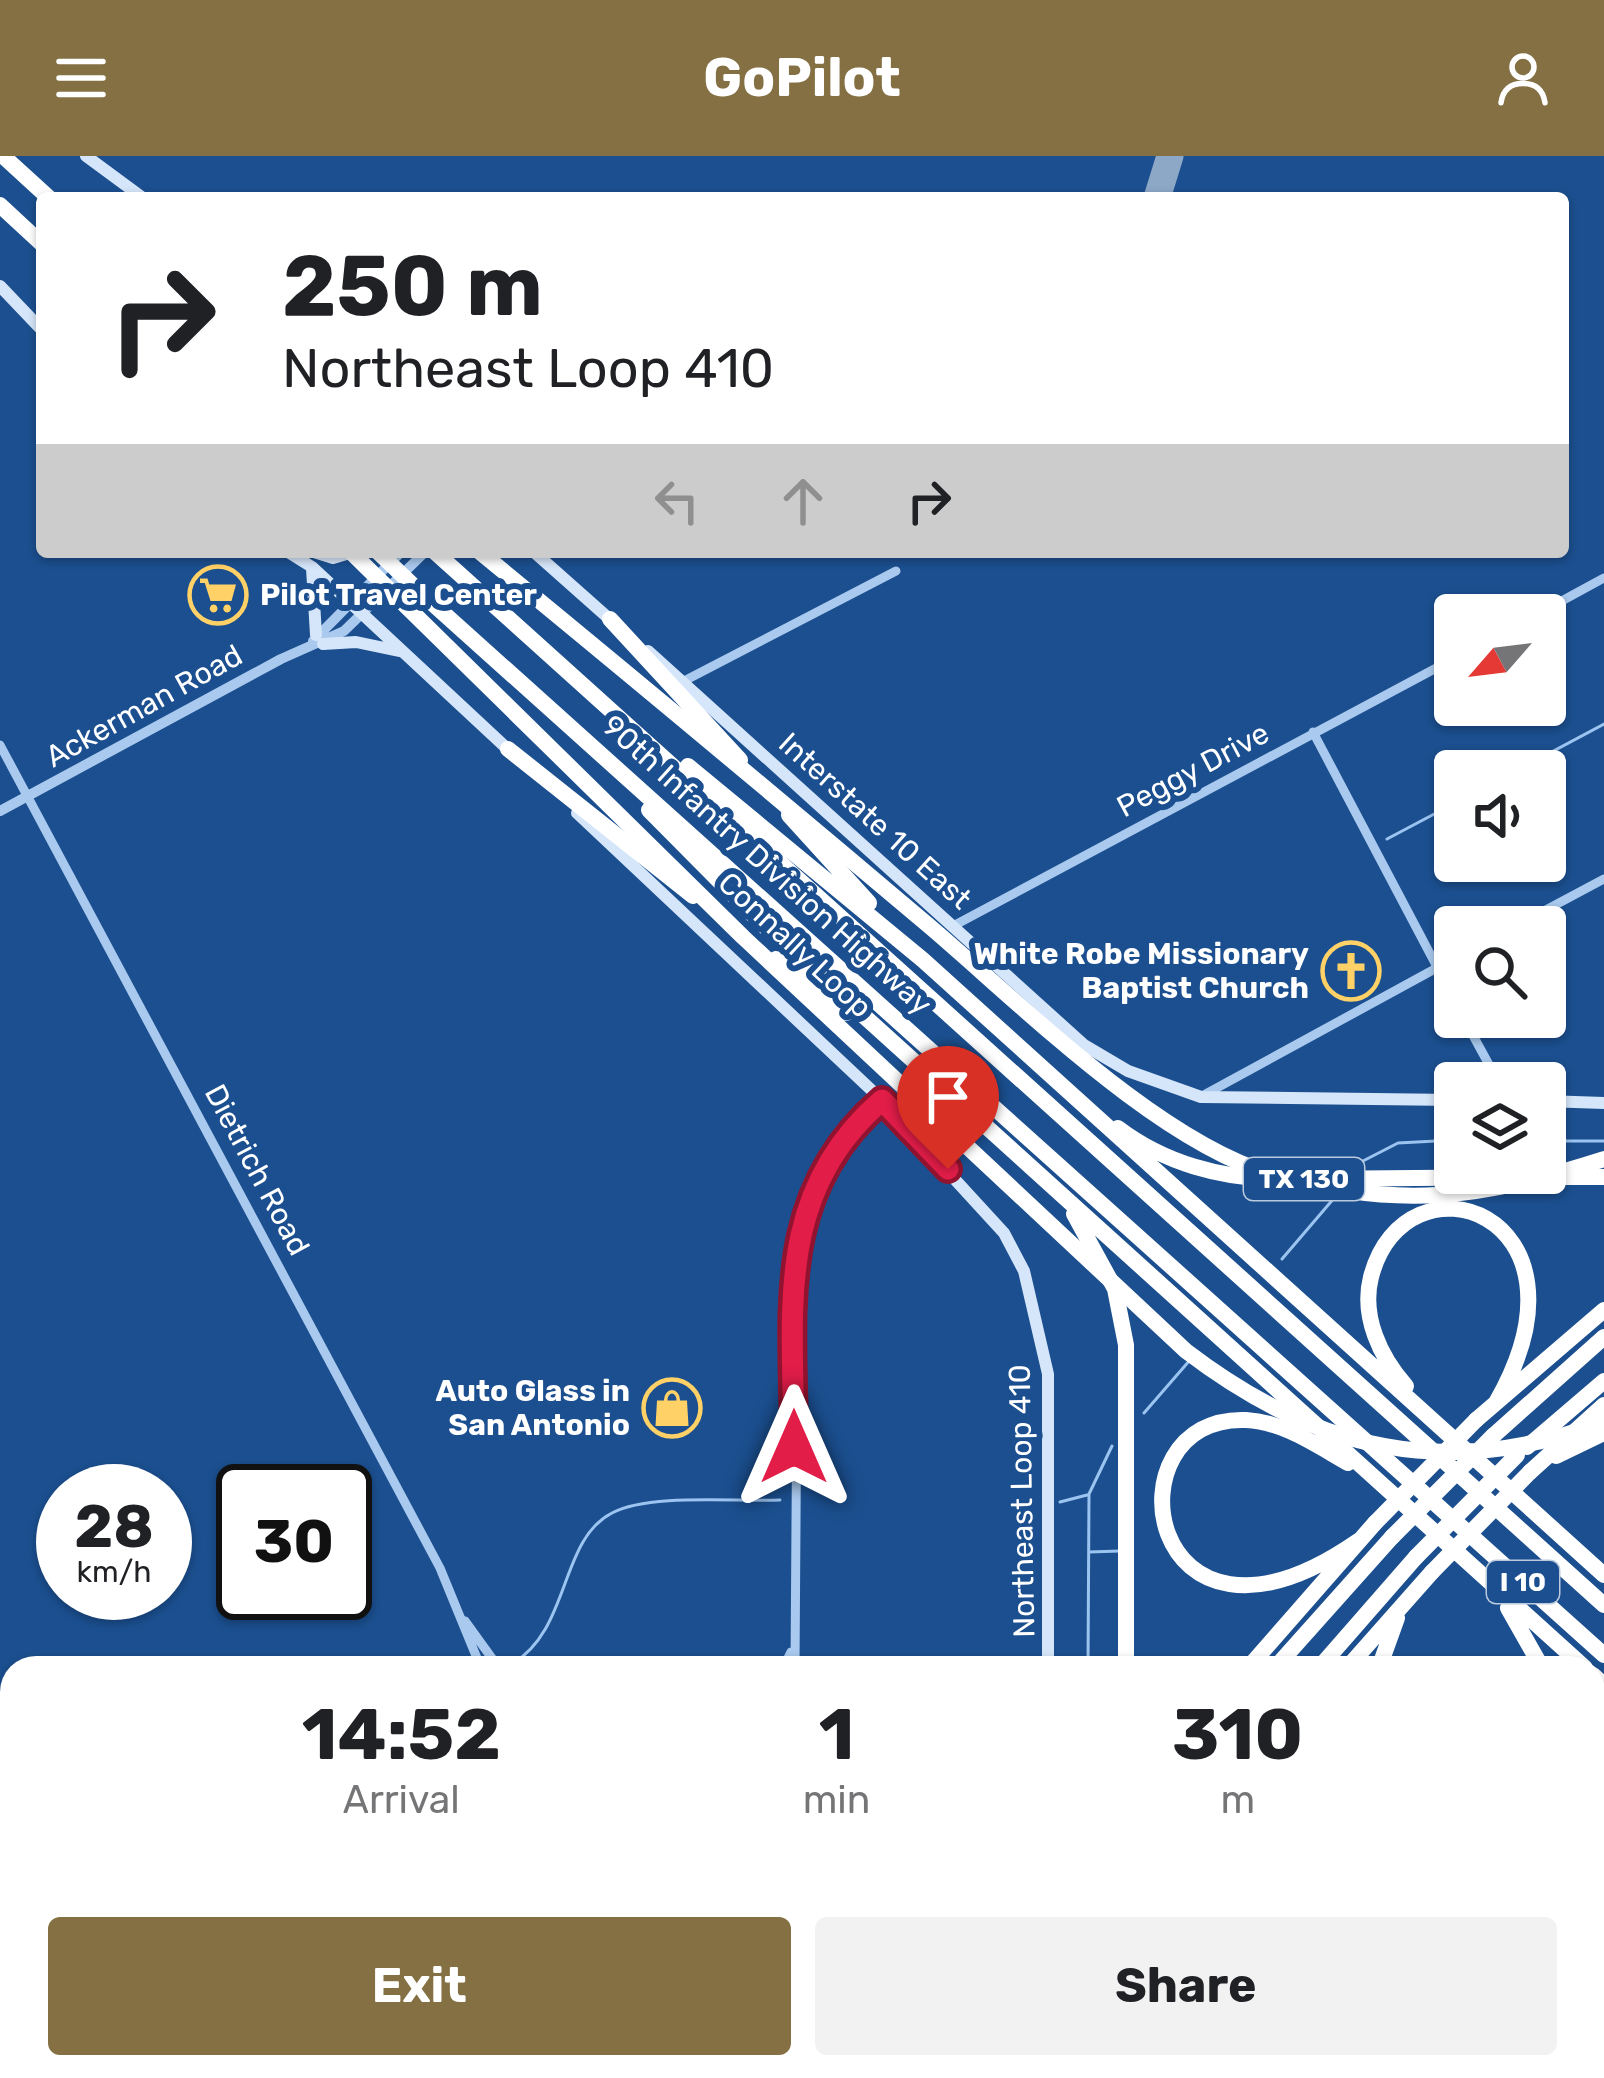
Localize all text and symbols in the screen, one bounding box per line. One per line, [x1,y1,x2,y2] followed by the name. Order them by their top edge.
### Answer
[48,45,114,111] icon: menu
[1490,45,1556,111] icon: person
[703,46,901,110] text: GoPilot
[282,236,543,336] text: 250 m
[84,240,240,396] icon: right
[282,337,774,401] text: Northeast Loop 410
[644,468,710,534] icon: left
[770,468,836,534] icon: ahead
[896,468,962,534] icon: right
[187,564,249,626] supermarket icon: Pilot Travel Center
[260,577,537,613] place label: Pilot Travel Center
[1434,594,1566,726] north arrow
[1434,594,1566,1194] map controls
[39,637,249,775] street label: Ackerman Road
[595,708,939,1022] street label: 90th Infantry Division Highway
[1111,715,1275,825] street label: Peggy Drive
[771,725,979,917] street label: Interstate 10 East
[1434,750,1566,882] button: sound
[711,865,879,1025] street label: Connally Loop
[1434,906,1566,1038] button: search
[974,936,1309,1006] place label: White Robe Missionary Baptist Church
[1320,940,1382,1002] church icon: White Robe Missionary Baptist Church
[897,1046,999,1169] pin
[1434,1062,1566,1194] button: layers
[915,1064,981,1130] icon: arrive
[197,1078,317,1262] street label: Dietrich Road
[1244,1158,1364,1200] road number: TX 130
[1002,1364,1042,1638] street label: Northeast Loop 410
[435,1373,630,1443] place label: Auto Glass in San Antonio
[641,1377,703,1439] shop icon: Auto Glass in San Antonio
[731,1384,857,1510] position arrow
[216,1464,372,1620] speed limit sign: 30
[74,1491,154,1562] text: 28
[77,1554,151,1590] text: km/h
[1487,1561,1559,1603] road number: I 10
[302,1692,501,1777] text: 14:52
[819,1692,854,1777] text: 1
[1172,1692,1303,1777] text: 310
[343,1777,460,1823] text: Arrival
[803,1777,870,1823] text: min
[1220,1777,1255,1823] text: m
[48,1917,791,2055] button: Exit
[815,1917,1557,2055] button: Share

